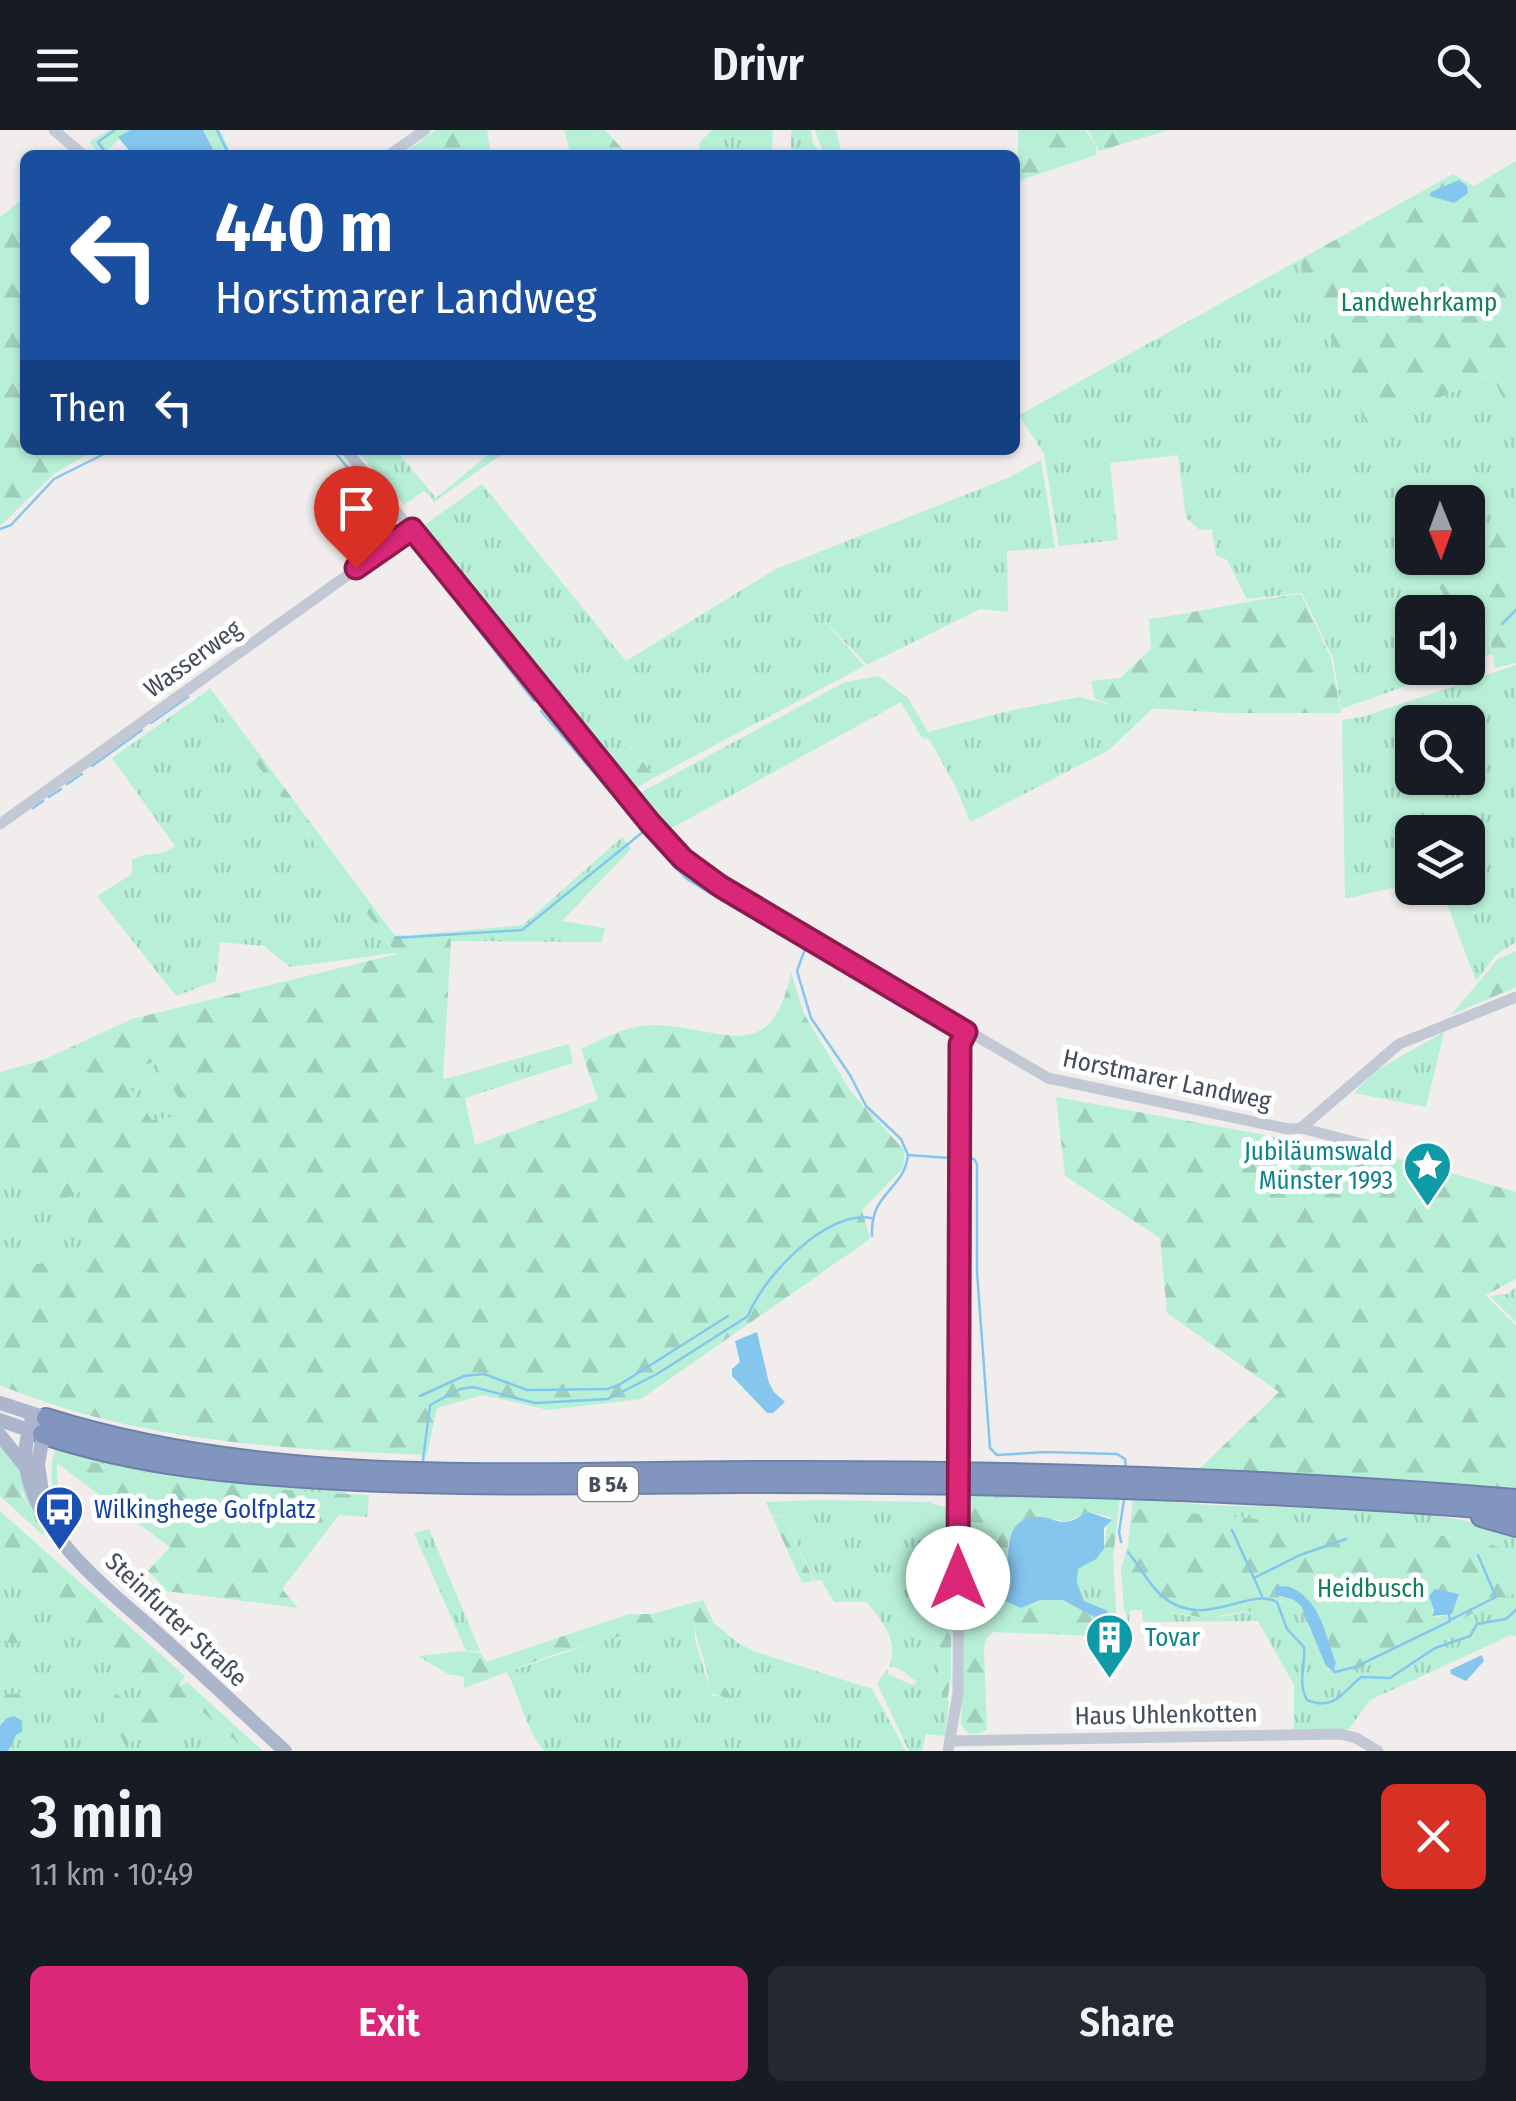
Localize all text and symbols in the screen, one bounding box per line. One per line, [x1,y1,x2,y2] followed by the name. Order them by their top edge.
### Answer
[30,38,85,93] icon: menu
[712,38,804,92] text: Drivr
[1431,38,1486,93] icon: search
[215,186,393,270] text: 440 m
[50,190,180,320] icon: left
[215,271,597,325] text: Horstmarer Landweg
[1341,288,1497,318] park label: Landwehrkamp
[146,380,201,435] icon: left
[50,385,126,431] text: Then
[314,466,399,569] pin
[329,481,384,536] icon: arrive
[1395,485,1485,575] north arrow
[1395,485,1485,905] map controls
[1395,595,1485,685] button: sound
[139,614,248,704] street label: Wasserweg
[1395,705,1485,795] button: search
[1395,815,1485,905] button: layers
[1060,1043,1274,1117] street label: Horstmarer Landweg
[1244,1137,1393,1196] place label: Jubiläumswald Münster 1993
[1402,1140,1454,1208] place icon: Jubiläumswald Münster 1993
[578,1467,638,1501] road number: B 54
[33,1484,85,1552] bus stop icon: Wilkinghege Golfplatz
[94,1495,316,1525] place label: Wilkinghege Golfplatz
[906,1526,1010,1630] position arrow
[99,1547,253,1693] street label: Steinfurter Straße
[1317,1574,1425,1604] park label: Heidbusch
[1084,1612,1136,1680] building icon: Tovar
[1145,1623,1200,1653] place label: Tovar
[1074,1698,1258,1732] street label: Haus Uhlenkotten
[30,1781,164,1853] text: 3 min
[1381,1784,1486,1889] button: close
[30,1855,194,1893] text: 1.1 km · 10:49
[30,1966,748,2081] button: Exit
[768,1966,1486,2081] button: Share

